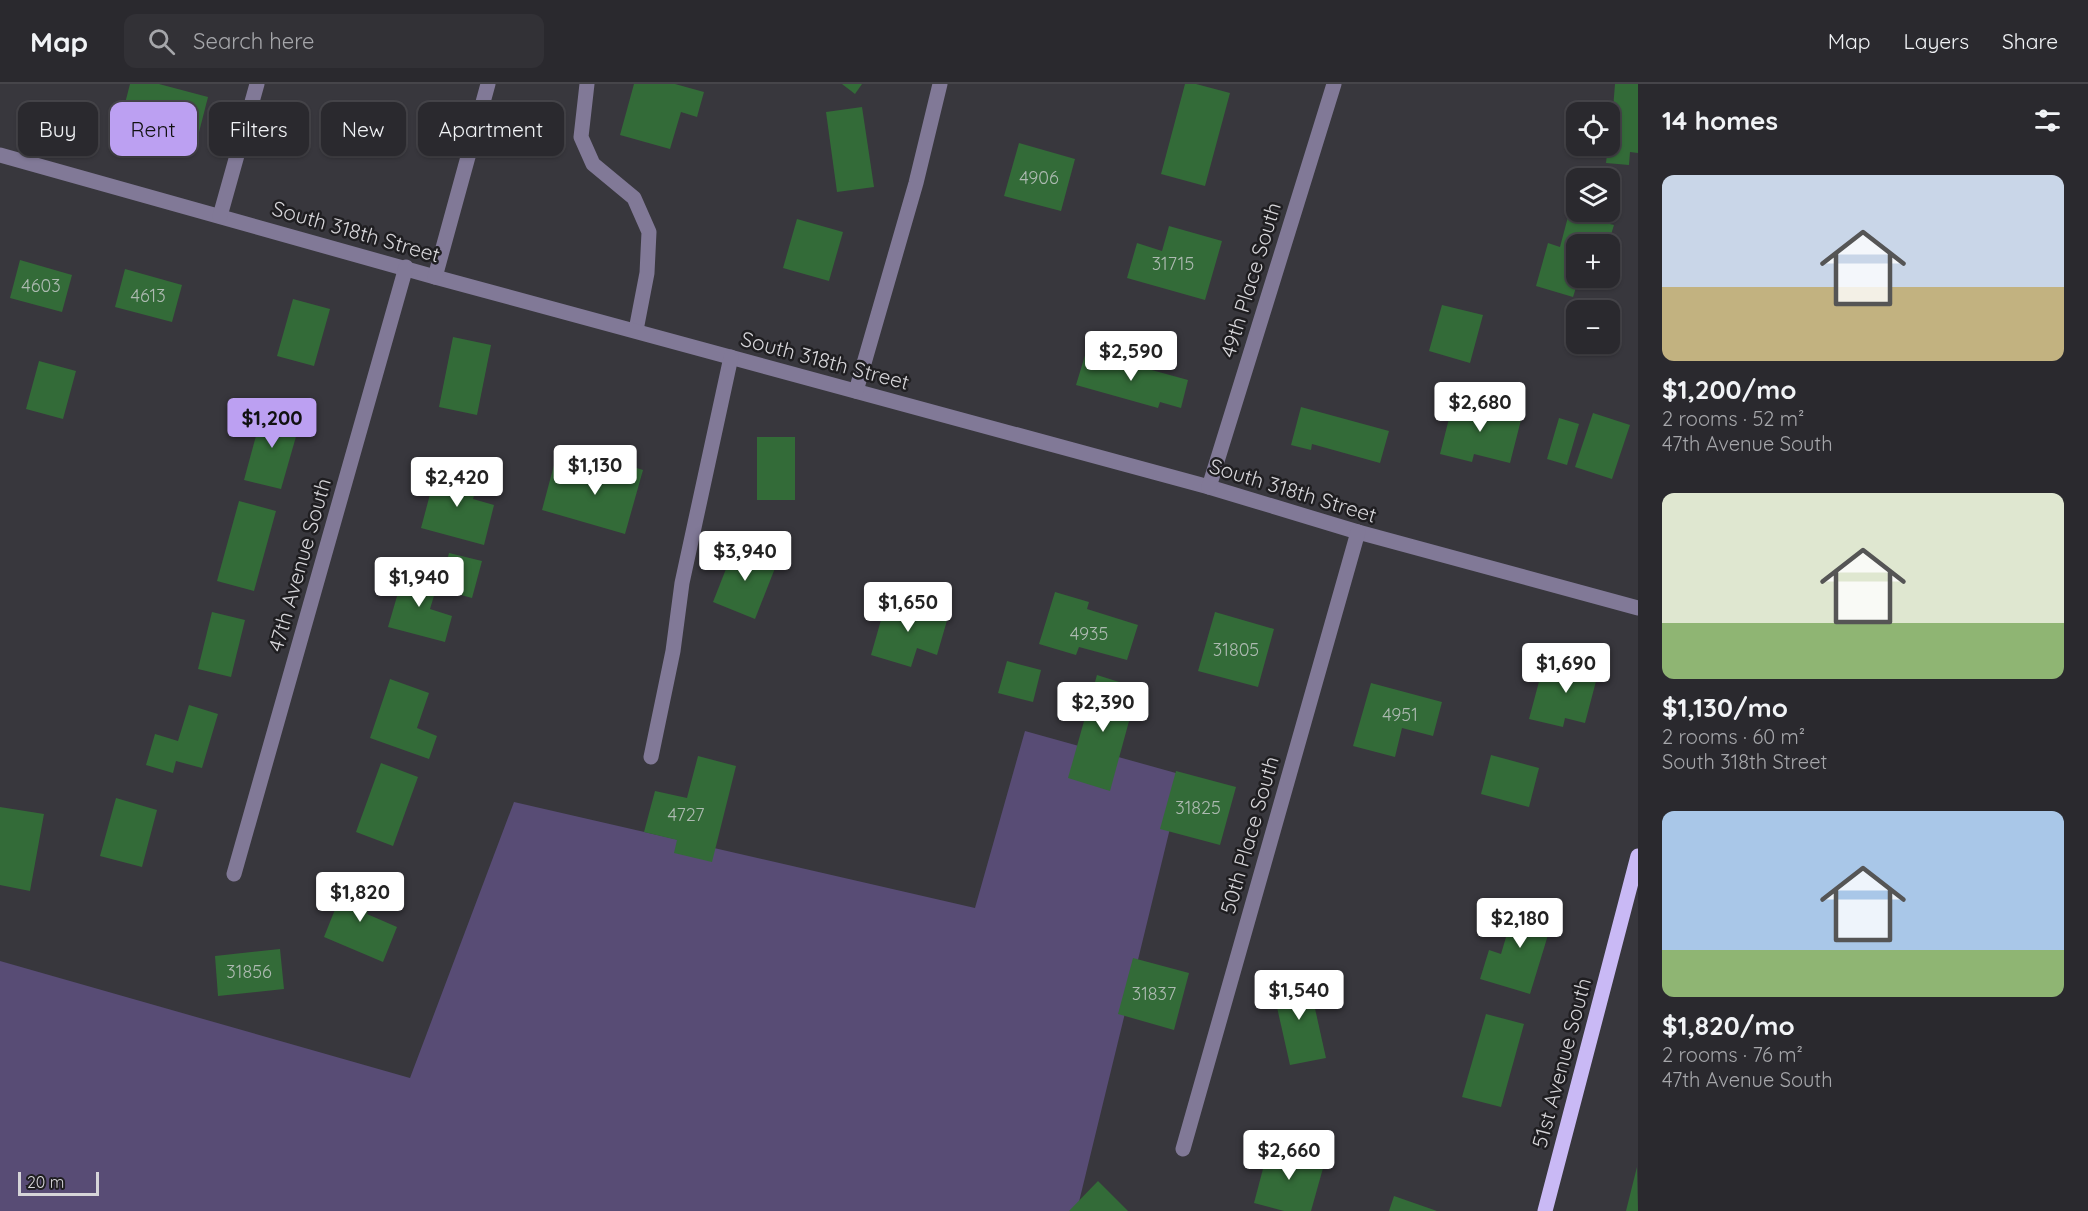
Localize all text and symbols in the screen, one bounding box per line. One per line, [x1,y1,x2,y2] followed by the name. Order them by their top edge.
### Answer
[124,14,544,68] search box
[30,24,88,59] text: Map
[145,25,178,58] icon: search
[193,27,315,55] text: Search here
[1828,28,1871,54] text: Map
[1904,28,1969,54] text: Layers
[2002,28,2058,54] text: Share
[18,102,98,156] chip: Buy
[110,102,197,156] chip: Rent
[209,102,309,156] chip: Filters
[321,102,406,156] chip: New
[418,102,564,156] chip: Apartment
[1566,102,1620,354] map controls
[1566,102,1620,156] button: locate
[1662,104,1778,137] text: 14 homes
[2031,104,2064,137] icon: filters
[1019,166,1059,189] house number: 4906
[1566,168,1620,222] button: layers
[269,195,443,267] street label: South 318th Street
[1214,199,1286,361] street label: 49th Place South
[1809,214,1917,322] icon: home
[1566,234,1620,288] button: +
[1152,252,1194,275] house number: 31715
[21,274,61,297] house number: 4603
[130,284,166,307] house number: 4613
[1566,300,1620,354] button: −
[738,325,912,395] street label: South 318th Street
[1082,331,1180,382] pin: $2,590
[1099,338,1163,363] text: $2,590
[1662,373,1796,406] text: $1,200/mo
[1431,382,1529,433] pin: $2,680
[1448,389,1512,414] text: $2,680
[223,398,321,449] pin: $1,200
[241,405,303,430] text: $1,200
[1662,406,1804,431] text: 2 rooms · 52 m²
[1662,431,1833,456] text: 47th Avenue South
[546,445,644,496] pin: $1,130
[568,452,622,477] text: $1,130
[1207,452,1380,528] street label: South 318th Street
[408,457,506,508] pin: $2,420
[425,464,489,489] text: $2,420
[262,475,336,654] street label: 47th Avenue South
[696,531,794,582] pin: $3,940
[1809,532,1917,640] icon: home
[713,538,777,563] text: $3,940
[370,557,468,608] pin: $1,940
[389,564,449,589] text: $1,940
[859,582,957,633] pin: $1,650
[878,589,938,614] text: $1,650
[1070,622,1108,645] house number: 4935
[1213,638,1259,661] house number: 31805
[1517,643,1615,694] pin: $1,690
[1536,650,1596,675] text: $1,690
[1054,682,1152,733] pin: $2,390
[1071,689,1135,714] text: $2,390
[1662,691,1788,724] text: $1,130/mo
[1382,703,1418,726] house number: 4951
[1662,724,1805,749] text: 2 rooms · 60 m²
[1662,749,1827,774] text: South 318th Street
[1214,753,1284,917] street label: 50th Place South
[1175,796,1221,819] house number: 31825
[667,803,705,826] house number: 4727
[1809,850,1917,958] icon: home
[311,872,409,923] pin: $1,820
[330,879,390,904] text: $1,820
[1471,898,1569,949] pin: $2,180
[1491,905,1549,930] text: $2,180
[226,960,272,983] house number: 31856
[1250,970,1348,1021] pin: $1,540
[1526,975,1596,1151] street label: 51st Avenue South
[1269,977,1329,1002] text: $1,540
[1132,982,1176,1005] house number: 31837
[1662,1009,1795,1042] text: $1,820/mo
[1662,1042,1803,1067] text: 2 rooms · 76 m²
[1662,1067,1833,1092] text: 47th Avenue South
[1240,1130,1338,1181] pin: $2,660
[1257,1137,1321,1162] text: $2,660
[18,1169,99,1196] scale bar
[27,1172,64,1192] text: 20 m

